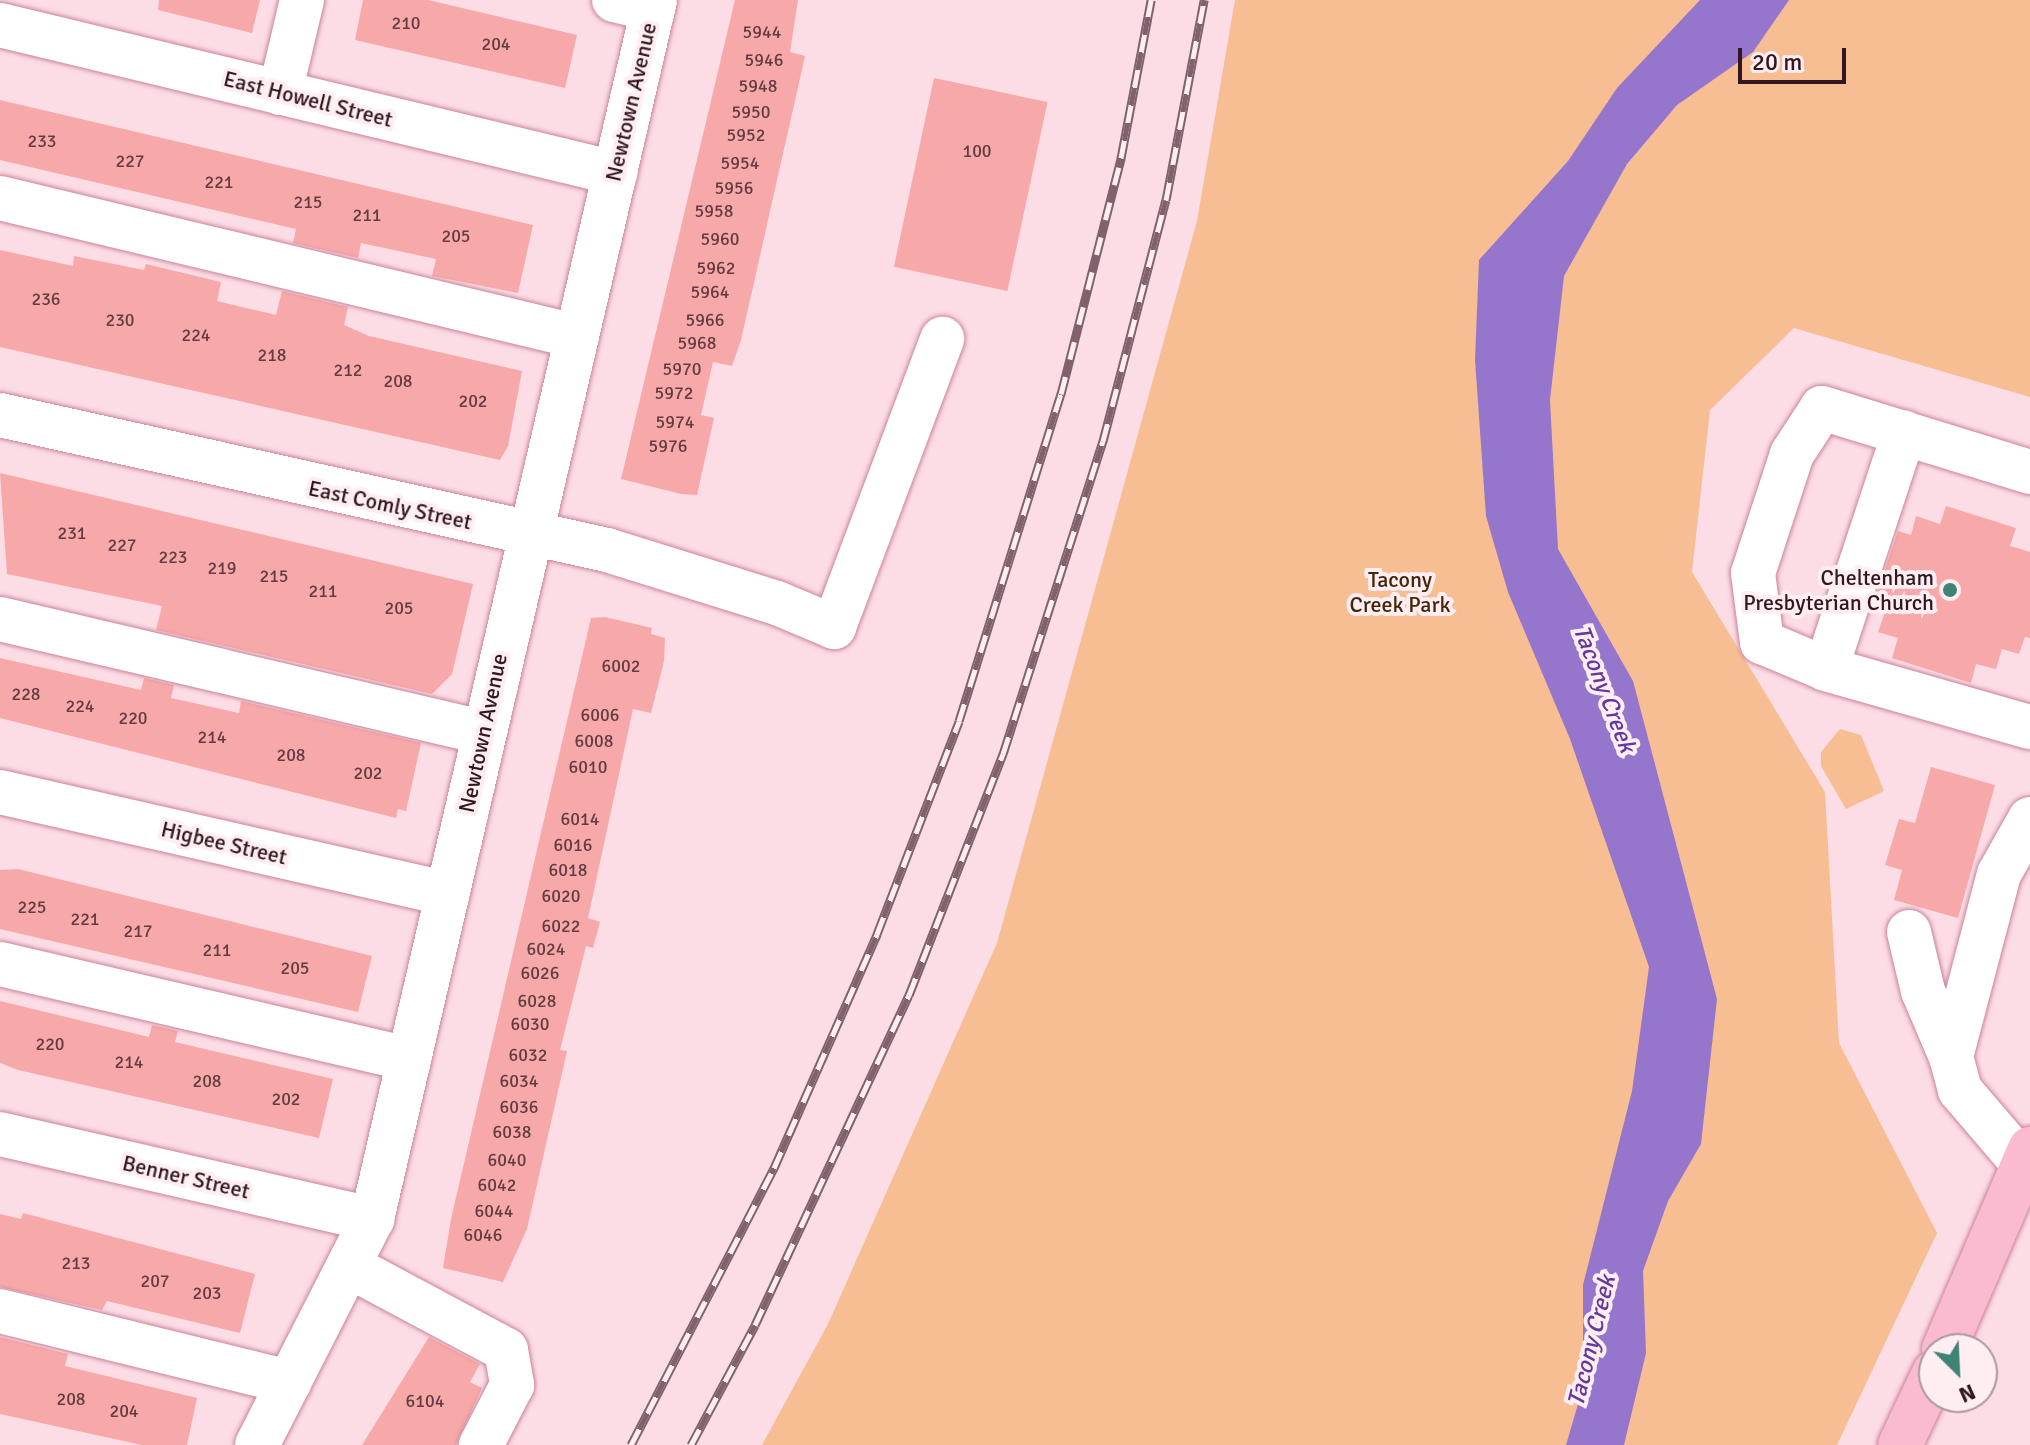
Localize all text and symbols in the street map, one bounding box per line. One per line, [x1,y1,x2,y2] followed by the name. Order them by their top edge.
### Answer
[391,12,421,34] house number: 210
[600,20,662,184] street label: Newtown Avenue
[743,21,781,43] house number: 5944
[1742,32,1850,82] scale bar
[481,33,511,55] house number: 204
[1752,47,1802,77] text: 20 m
[745,49,783,71] house number: 5946
[221,65,395,133] street label: East Howell Street
[739,75,777,97] house number: 5948
[732,101,770,123] house number: 5950
[727,124,765,146] house number: 5952
[27,130,57,152] house number: 233
[962,140,992,162] house number: 100
[115,150,145,172] house number: 227
[721,152,759,174] house number: 5954
[204,171,234,193] house number: 221
[715,177,753,199] house number: 5956
[293,191,323,213] house number: 215
[695,200,733,222] house number: 5958
[352,204,382,226] house number: 211
[441,225,471,247] house number: 205
[701,228,739,250] house number: 5960
[697,257,735,279] house number: 5962
[691,281,729,303] house number: 5964
[31,288,61,310] house number: 236
[105,309,135,331] house number: 230
[686,309,724,331] house number: 5966
[181,324,211,346] house number: 224
[678,332,716,354] house number: 5968
[257,344,287,366] house number: 218
[663,358,701,380] house number: 5970
[333,359,363,381] house number: 212
[383,370,413,392] house number: 208
[655,382,693,404] house number: 5972
[458,390,488,412] house number: 202
[656,411,694,433] house number: 5974
[649,435,687,457] house number: 5976
[306,475,474,535] street label: East Comly Street
[57,522,87,544] house number: 231
[107,534,137,556] house number: 227
[158,546,188,568] house number: 223
[207,557,237,579] house number: 219
[1743,564,1934,616] place label: Cheltenham Presbyterian Church
[259,565,289,587] house number: 215
[1349,566,1451,618] park label: Tacony Creek Park
[308,580,338,602] house number: 211
[1941,581,1959,599] marker: Cheltenham Presbyterian Church
[384,597,414,619] house number: 205
[1567,621,1641,757] water label: Tacony Creek
[453,651,513,815] street label: Newtown Avenue
[602,655,640,677] house number: 6002
[11,683,41,705] house number: 228
[65,695,95,717] house number: 224
[581,704,619,726] house number: 6006
[118,707,148,729] house number: 220
[197,726,227,748] house number: 214
[575,730,613,752] house number: 6008
[276,744,306,766] house number: 208
[569,756,607,778] house number: 6010
[353,762,383,784] house number: 202
[561,808,599,830] house number: 6014
[159,816,289,870] street label: Higbee Street
[554,834,592,856] house number: 6016
[549,859,587,881] house number: 6018
[542,885,580,907] house number: 6020
[17,896,47,918] house number: 225
[70,908,100,930] house number: 221
[542,915,580,937] house number: 6022
[123,920,153,942] house number: 217
[527,938,565,960] house number: 6024
[202,939,232,961] house number: 211
[280,957,310,979] house number: 205
[521,962,559,984] house number: 6026
[518,990,556,1012] house number: 6028
[511,1013,549,1035] house number: 6030
[35,1033,65,1055] house number: 220
[509,1044,547,1066] house number: 6032
[114,1051,144,1073] house number: 214
[192,1070,222,1092] house number: 208
[500,1070,538,1092] house number: 6034
[271,1088,301,1110] house number: 202
[500,1096,538,1118] house number: 6036
[493,1121,531,1143] house number: 6038
[488,1149,526,1171] house number: 6040
[120,1150,252,1204] street label: Benner Street
[478,1174,516,1196] house number: 6042
[475,1200,513,1222] house number: 6044
[464,1224,502,1246] house number: 6046
[61,1252,91,1274] house number: 213
[140,1270,170,1292] house number: 207
[1562,1273,1622,1409] water label: Tacony Creek
[192,1282,222,1304] house number: 203
[1918,1333,1998,1413] north arrow
[1955,1378,1980,1409] text: N
[56,1388,86,1410] house number: 208
[406,1390,444,1412] house number: 6104
[109,1400,139,1422] house number: 204

